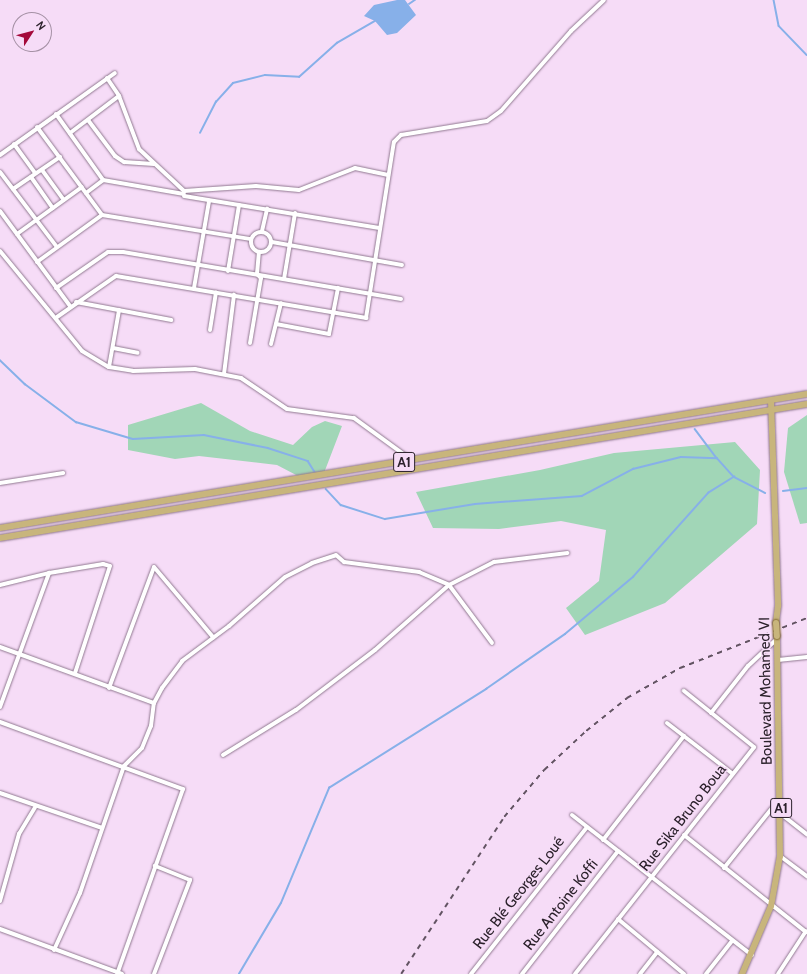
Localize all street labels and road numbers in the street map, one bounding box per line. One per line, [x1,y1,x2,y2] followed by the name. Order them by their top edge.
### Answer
[393,450,415,474] road number: A1
[756,617,776,765] street label: Boulevard Mohamed VI
[636,761,730,875] street label: Rue Sika Bruno Boua
[770,796,792,820] road number: A1
[470,833,568,953] street label: Rue Blé Georges Loué
[520,856,602,954] street label: Rue Antoine Koffi

